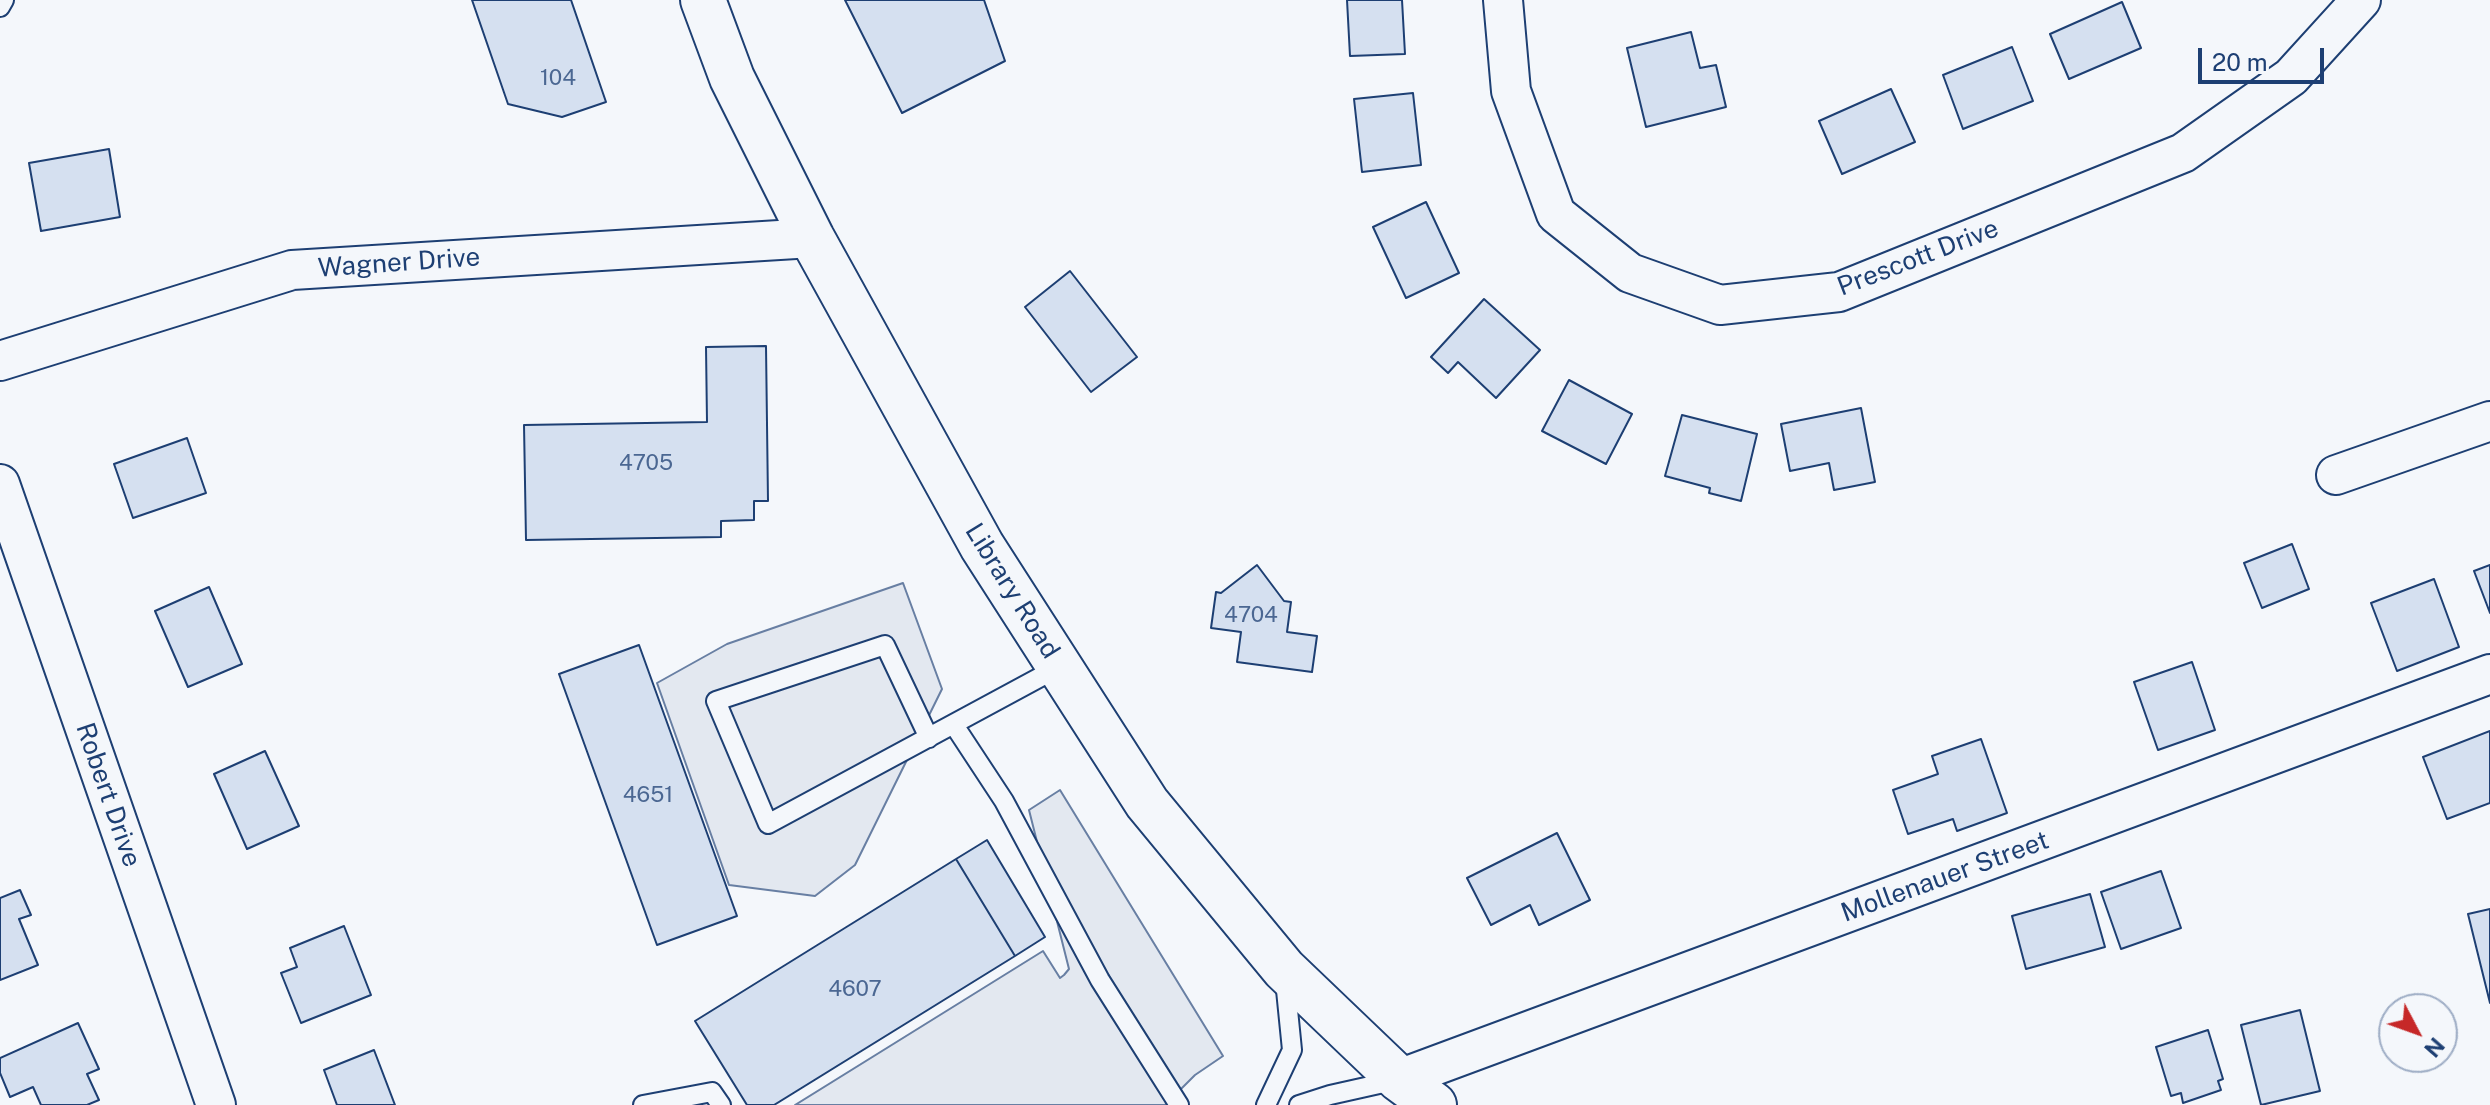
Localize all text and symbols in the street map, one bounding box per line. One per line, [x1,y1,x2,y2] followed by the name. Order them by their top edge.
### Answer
[2202,32,2328,82] scale bar
[2212,48,2268,76] text: 20 m
[540,65,576,91] house number: 104
[1833,213,2003,303] street label: Prescott Drive
[317,242,481,284] street label: Wagner Drive
[619,450,673,476] house number: 4705
[958,518,1066,664] street label: Library Road
[1224,602,1278,628] house number: 4704
[69,719,147,871] street label: Robert Drive
[623,782,673,808] house number: 4651
[1837,825,2053,929] street label: Mollenauer Street
[828,976,882,1002] house number: 4607
[2378,993,2458,1073] north arrow
[2419,1032,2450,1062] text: N

